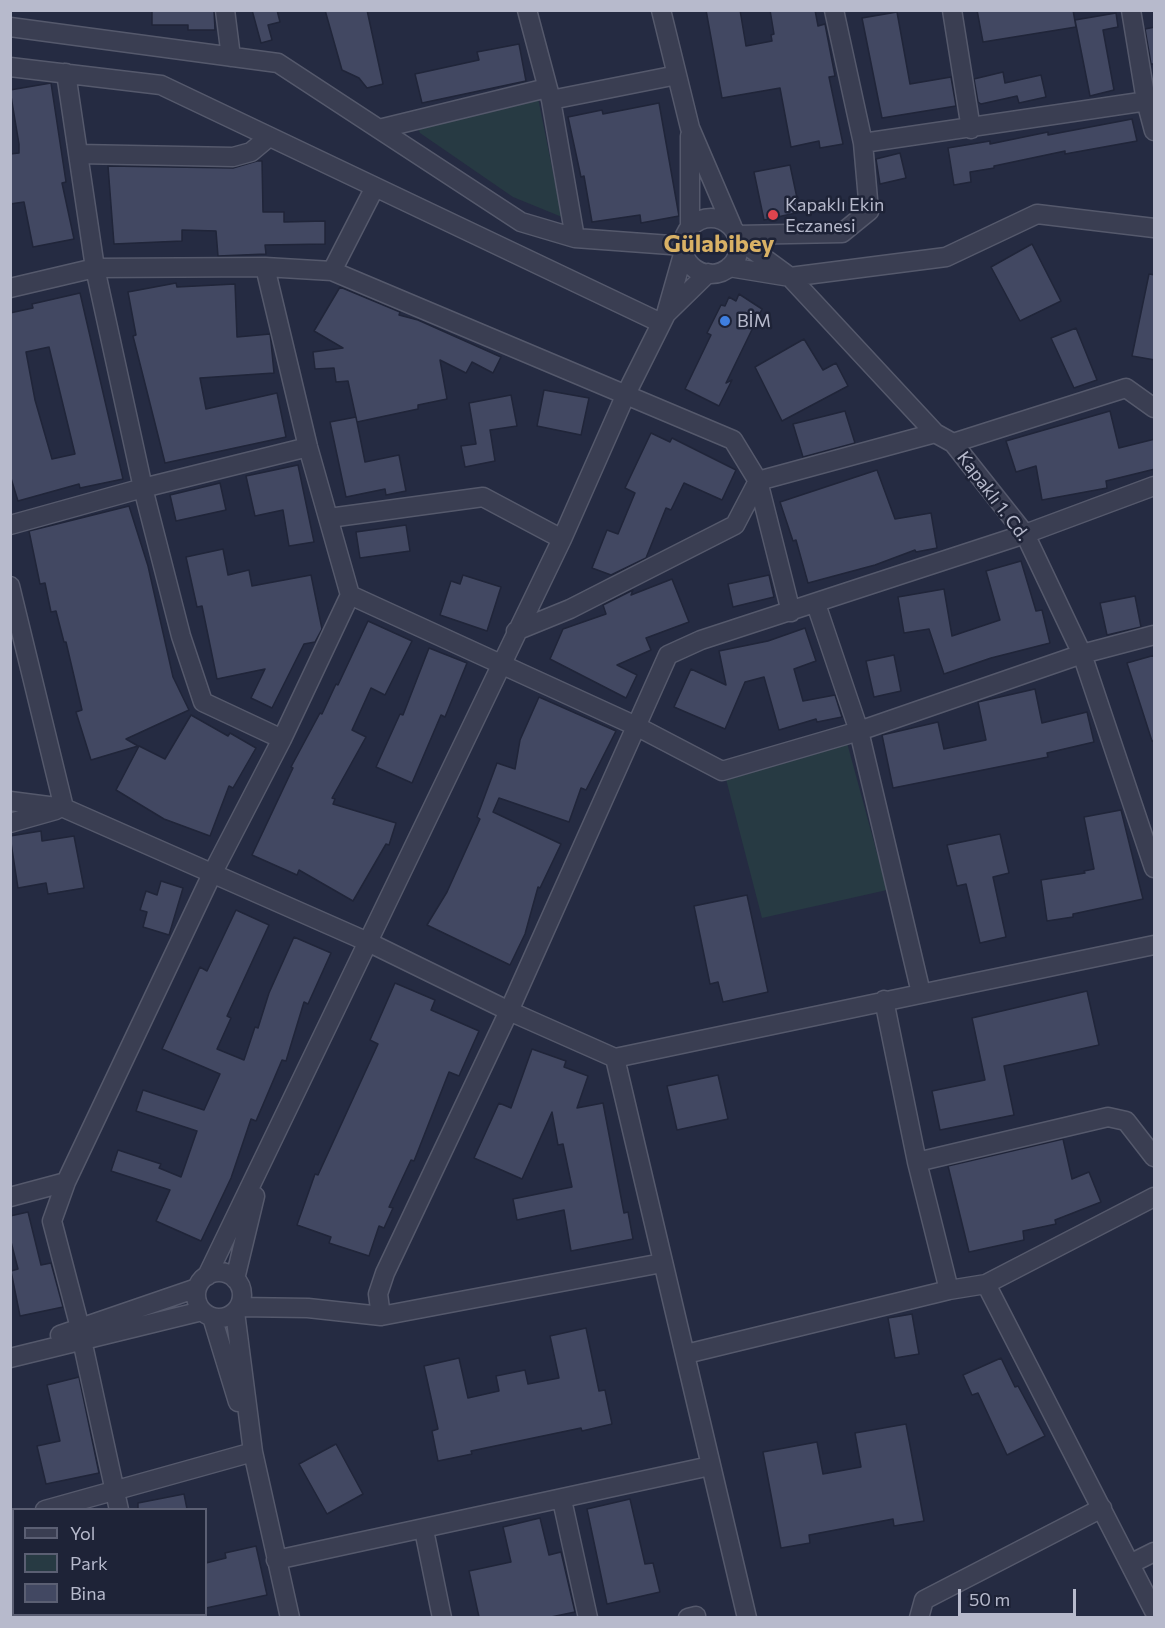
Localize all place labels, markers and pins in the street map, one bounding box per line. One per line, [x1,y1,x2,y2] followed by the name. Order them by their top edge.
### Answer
[785,194,884,236] place label: Kapaklı Ekin Eczanesi
[766,208,780,222] marker: Kapaklı Ekin Eczanesi
[737,310,771,332] place label: BİM
[718,314,732,328] marker: BİM

